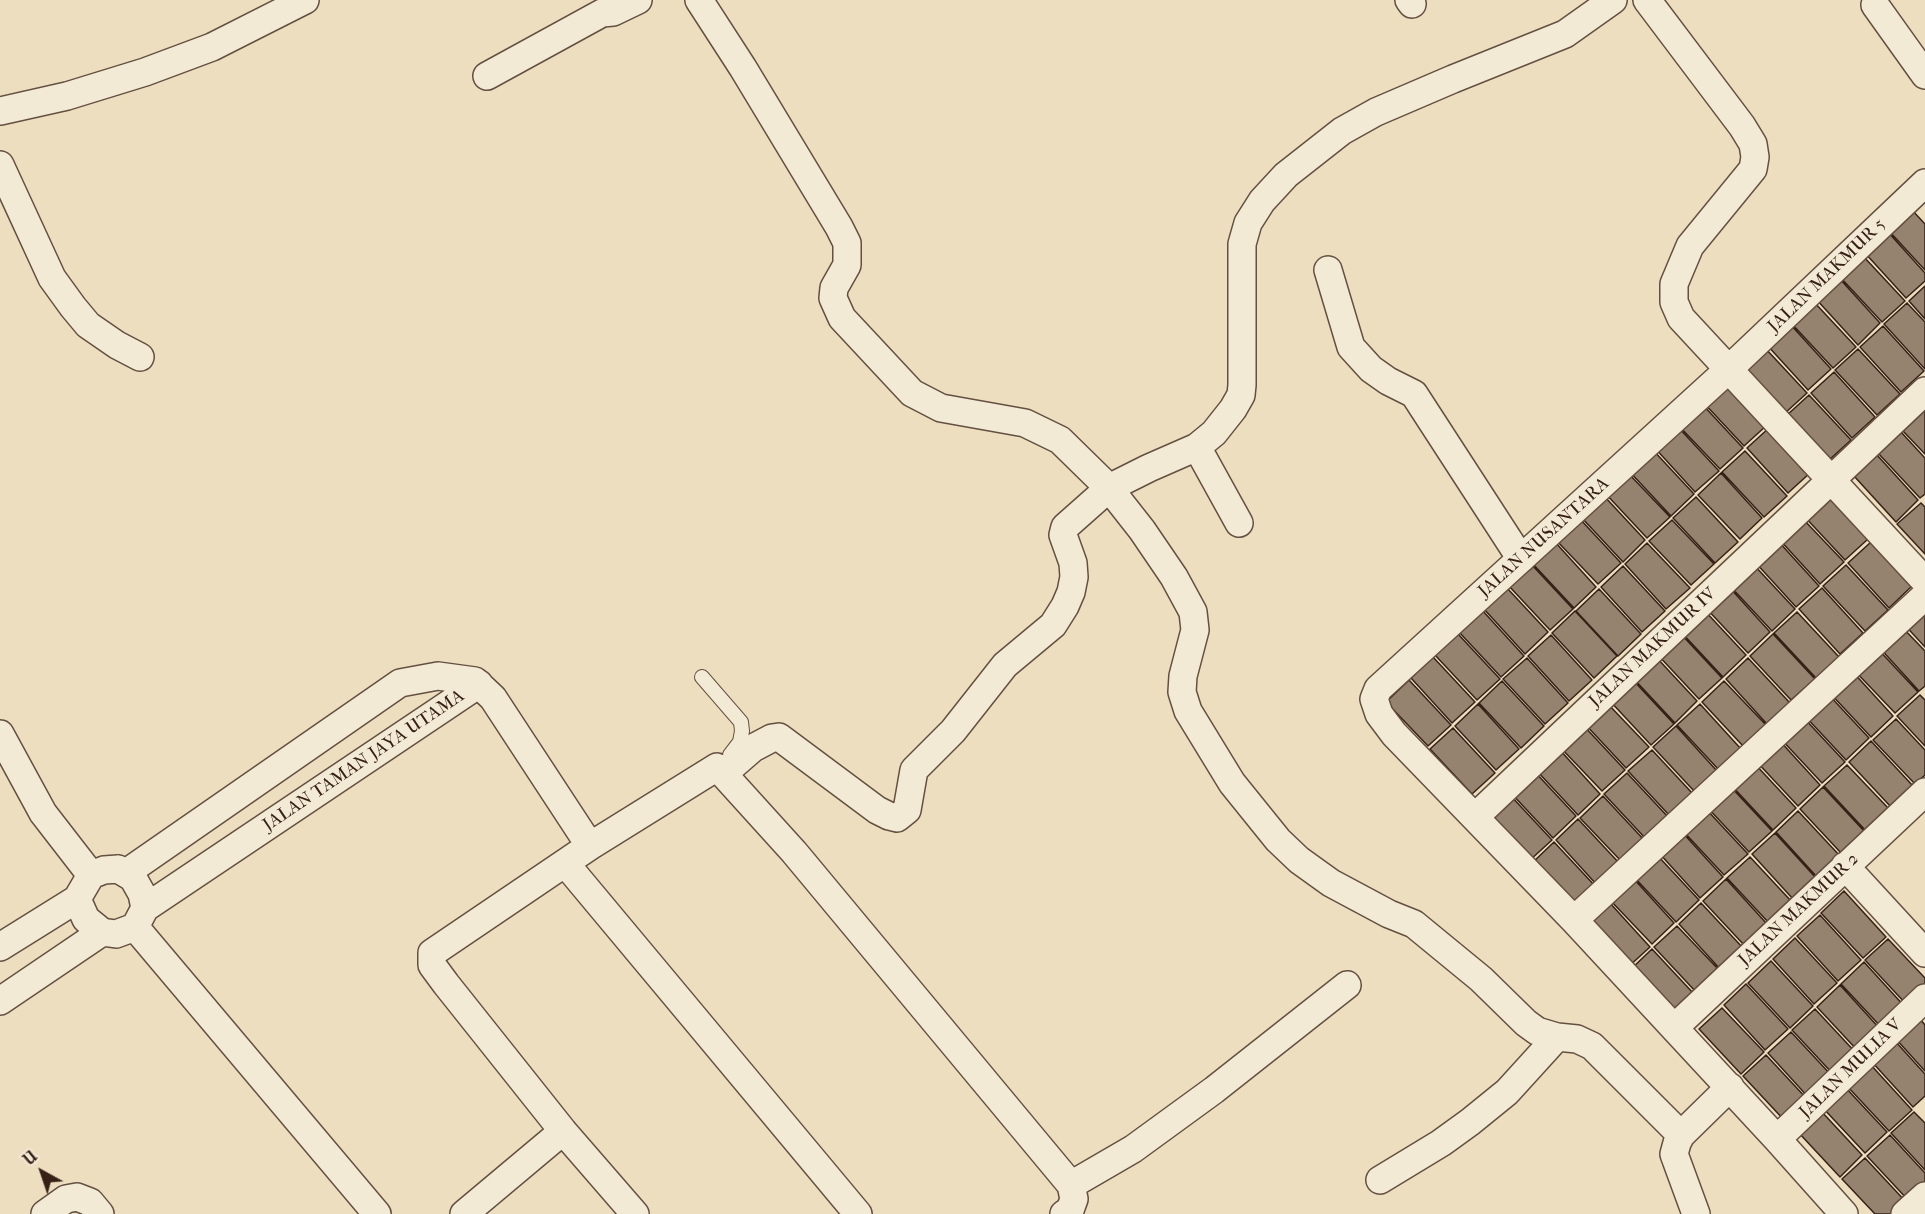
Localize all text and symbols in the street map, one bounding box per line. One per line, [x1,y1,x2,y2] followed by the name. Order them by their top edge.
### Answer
[1764,214,1890,338] street label: JALAN MAKMUR 5
[1474,473,1614,603] street label: JALAN NUSANTARA
[1585,584,1721,712] street label: JALAN MAKMUR IV
[259,686,469,836] street label: JALAN TAMAN JAYA UTAMA
[1734,849,1864,971] street label: JALAN MAKMUR 2
[1795,1015,1907,1123] street label: JALAN MULIA V
[12,1142,72,1202] north arrow
[19,1147,41,1169] text: U

